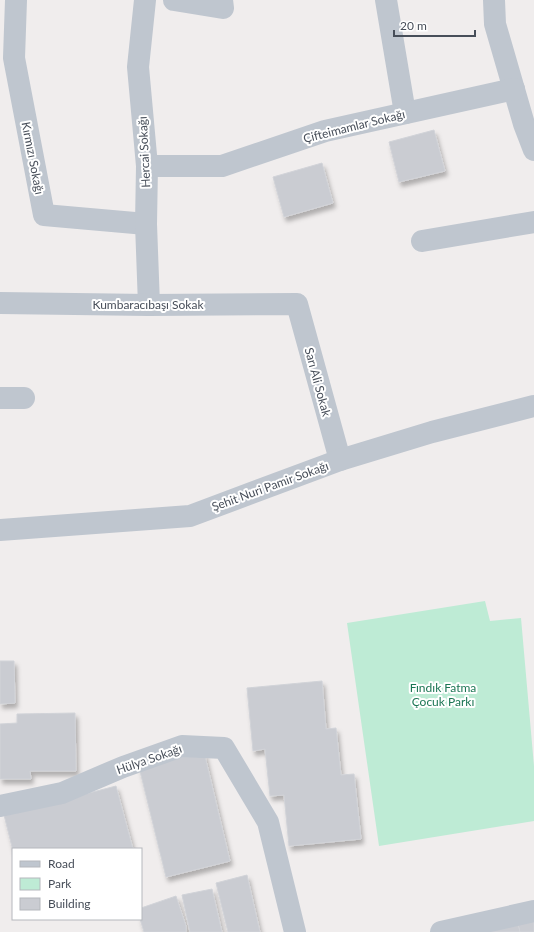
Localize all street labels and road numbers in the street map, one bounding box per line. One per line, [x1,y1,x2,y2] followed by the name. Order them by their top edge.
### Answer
[302,106,406,146] street label: Çifteimamlar Sokağı
[135,116,153,188] street label: Hercai Sokağı
[19,120,47,196] street label: Kırmızı Sokağı
[92,297,204,312] street label: Kumbaracıbaşı Sokak
[302,346,335,419] street label: Sarı Ali Sokak
[210,458,330,514] street label: Şehit Nuri Pamir Sokağı
[114,741,184,777] street label: Hülya Sokağı

